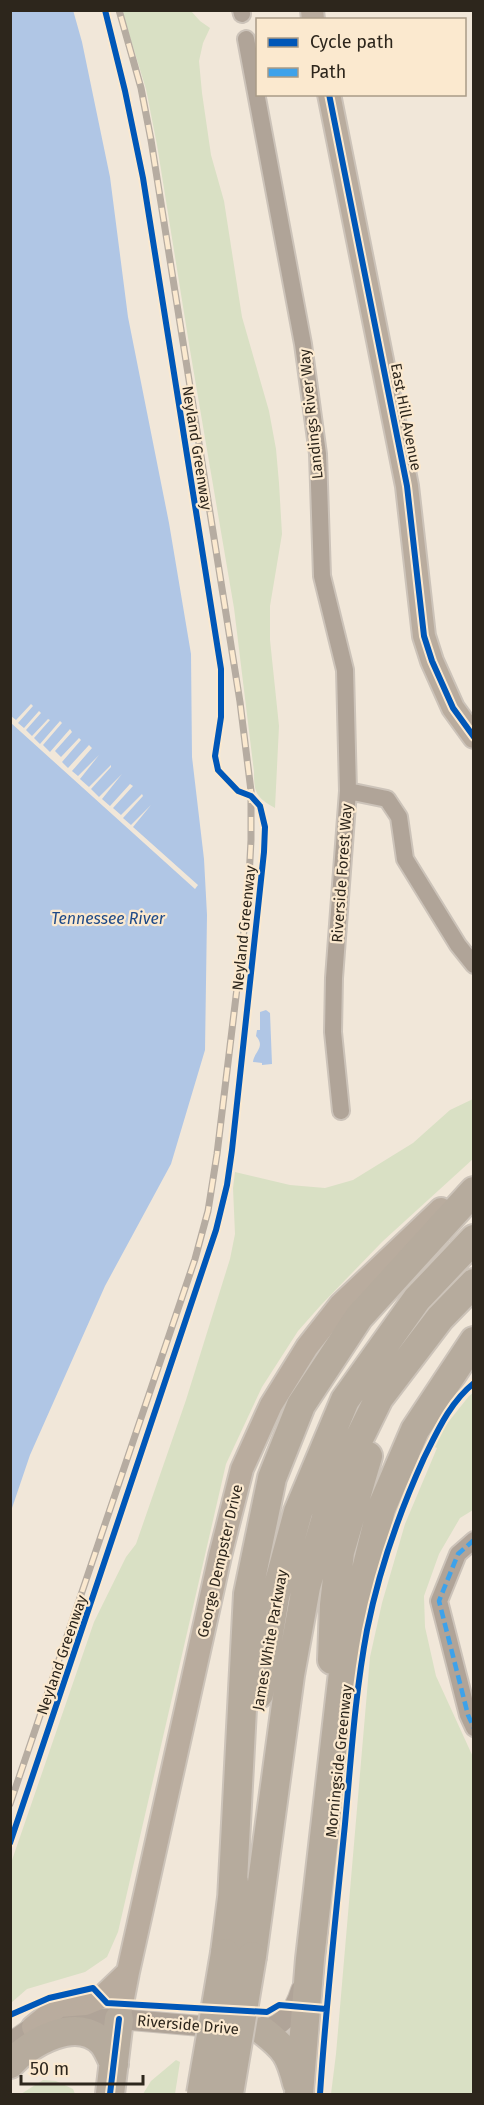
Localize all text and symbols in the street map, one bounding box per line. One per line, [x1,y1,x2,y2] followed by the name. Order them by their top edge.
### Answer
[256,18,466,96] legend
[310,31,394,53] text: Cycle path
[310,61,346,83] text: Path
[295,347,327,480] street label: Landings River Way
[387,362,425,472] street label: East Hill Avenue
[178,384,216,512] street label: Neyland Greenway
[328,802,356,943] street label: Riverside Forest Way
[228,864,260,991] street label: Neyland Greenway
[51,909,166,928] water label: Tennessee River
[194,1483,246,1639] street label: George Dempster Drive
[249,1567,291,1712] street label: James White Parkway
[33,1592,91,1717] street label: Neyland Greenway
[322,1683,356,1838] street label: Morningside Greenway
[136,2012,240,2038] street label: Riverside Drive
[21,2048,142,2086] scale bar
[30,2058,69,2080] text: 50 m

